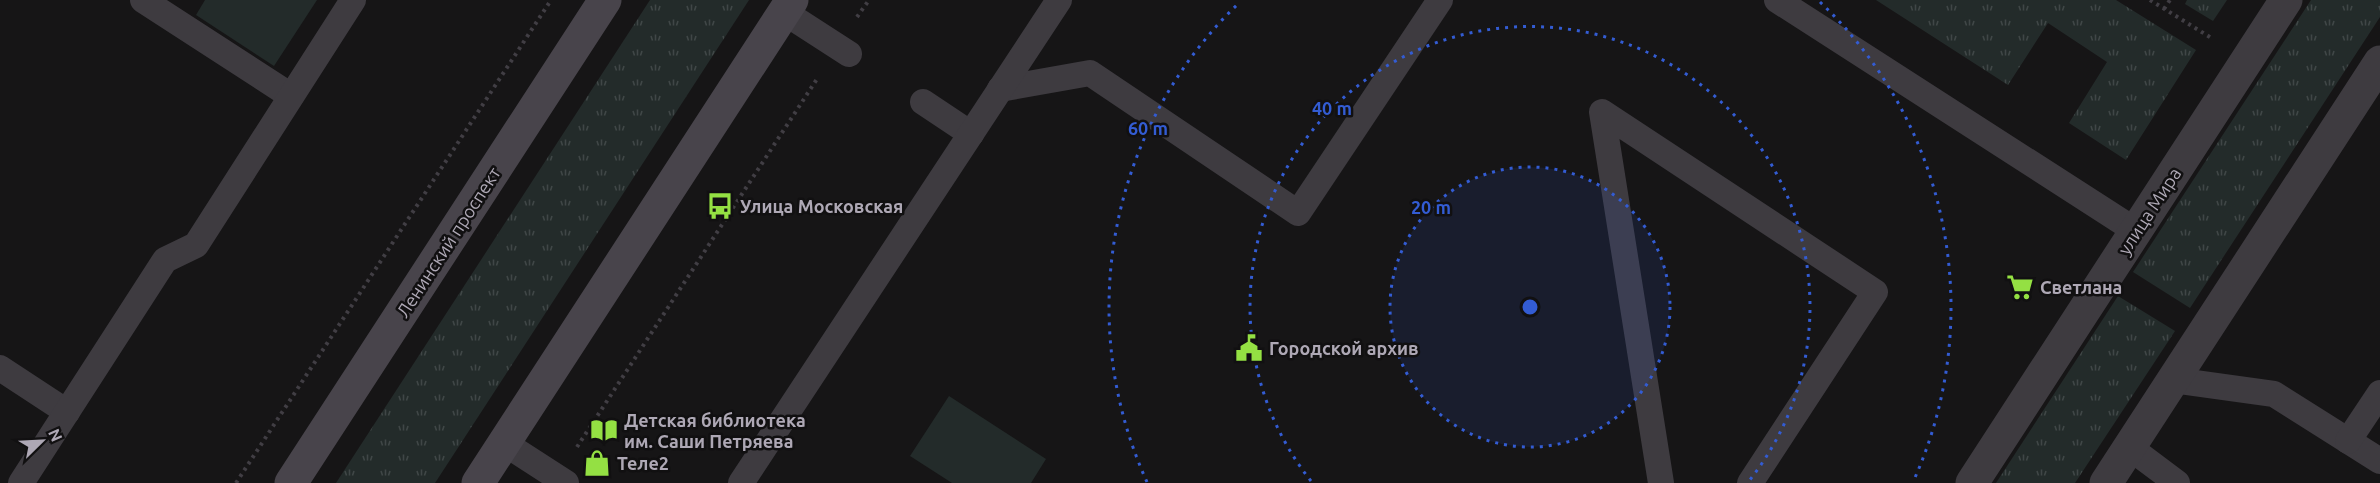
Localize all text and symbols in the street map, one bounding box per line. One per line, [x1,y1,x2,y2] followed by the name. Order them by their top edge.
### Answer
[1312,98,1352,118] text: 40 m
[1128,118,1168,138] text: 60 m
[392,163,504,321] street label: Ленинский проспект
[2114,164,2184,258] street label: улица Мира
[705,191,735,221] bus stop icon: Улица Московская
[740,196,903,216] place label: Улица Московская
[1411,197,1451,217] text: 20 m
[2005,272,2035,302] supermarket icon: Светлана
[2040,277,2122,297] place label: Светлана
[1520,297,1540,317] centre of rings
[1234,333,1264,363] public building icon: Городской архив
[1269,338,1419,358] place label: Городской архив
[624,410,806,451] place label: Детская библиотека им. Саши Петряева
[12,411,72,471] north arrow
[589,415,619,445] library icon: Детская библиотека им. Саши Петряева
[45,426,66,444] text: N
[582,448,612,478] shop icon: Теле2
[617,453,669,473] place label: Теле2

